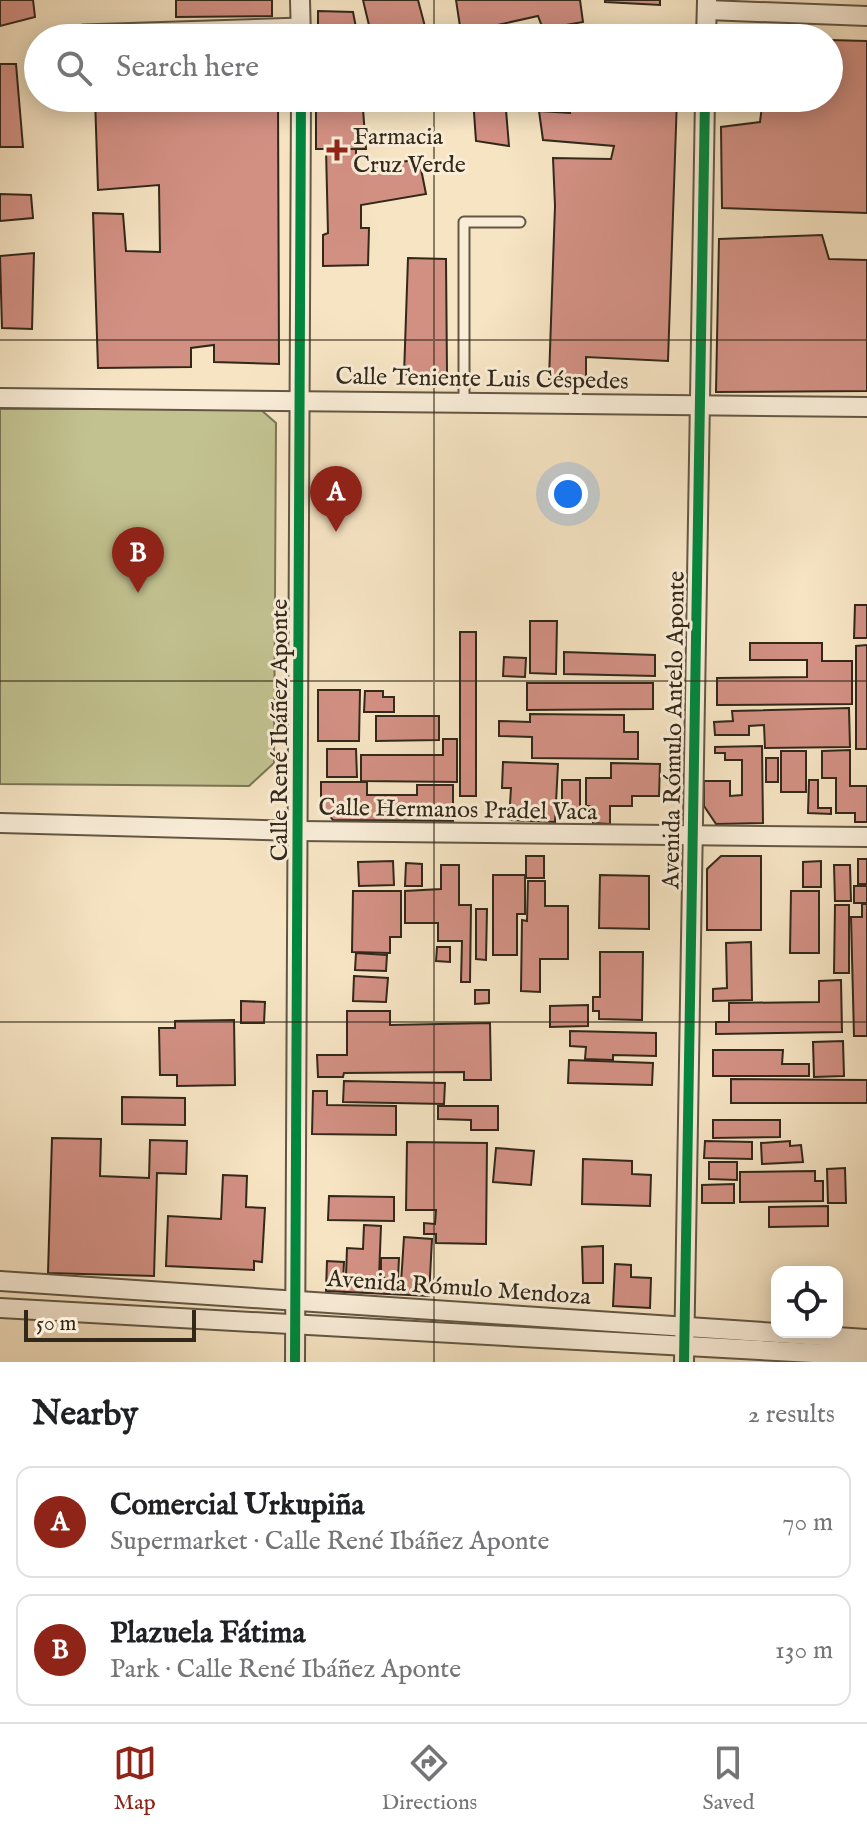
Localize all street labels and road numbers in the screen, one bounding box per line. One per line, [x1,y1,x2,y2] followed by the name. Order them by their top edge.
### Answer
[335,361,629,398] street label: Calle Teniente Luis Céspedes
[656,571,693,890] street label: Avenida Rómulo Antelo Aponte
[265,599,296,861] street label: Calle René Ibáñez Aponte
[318,793,598,828] street label: Calle Hermanos Pradel Vaca
[325,1264,593,1313] street label: Avenida Rómulo Mendoza

